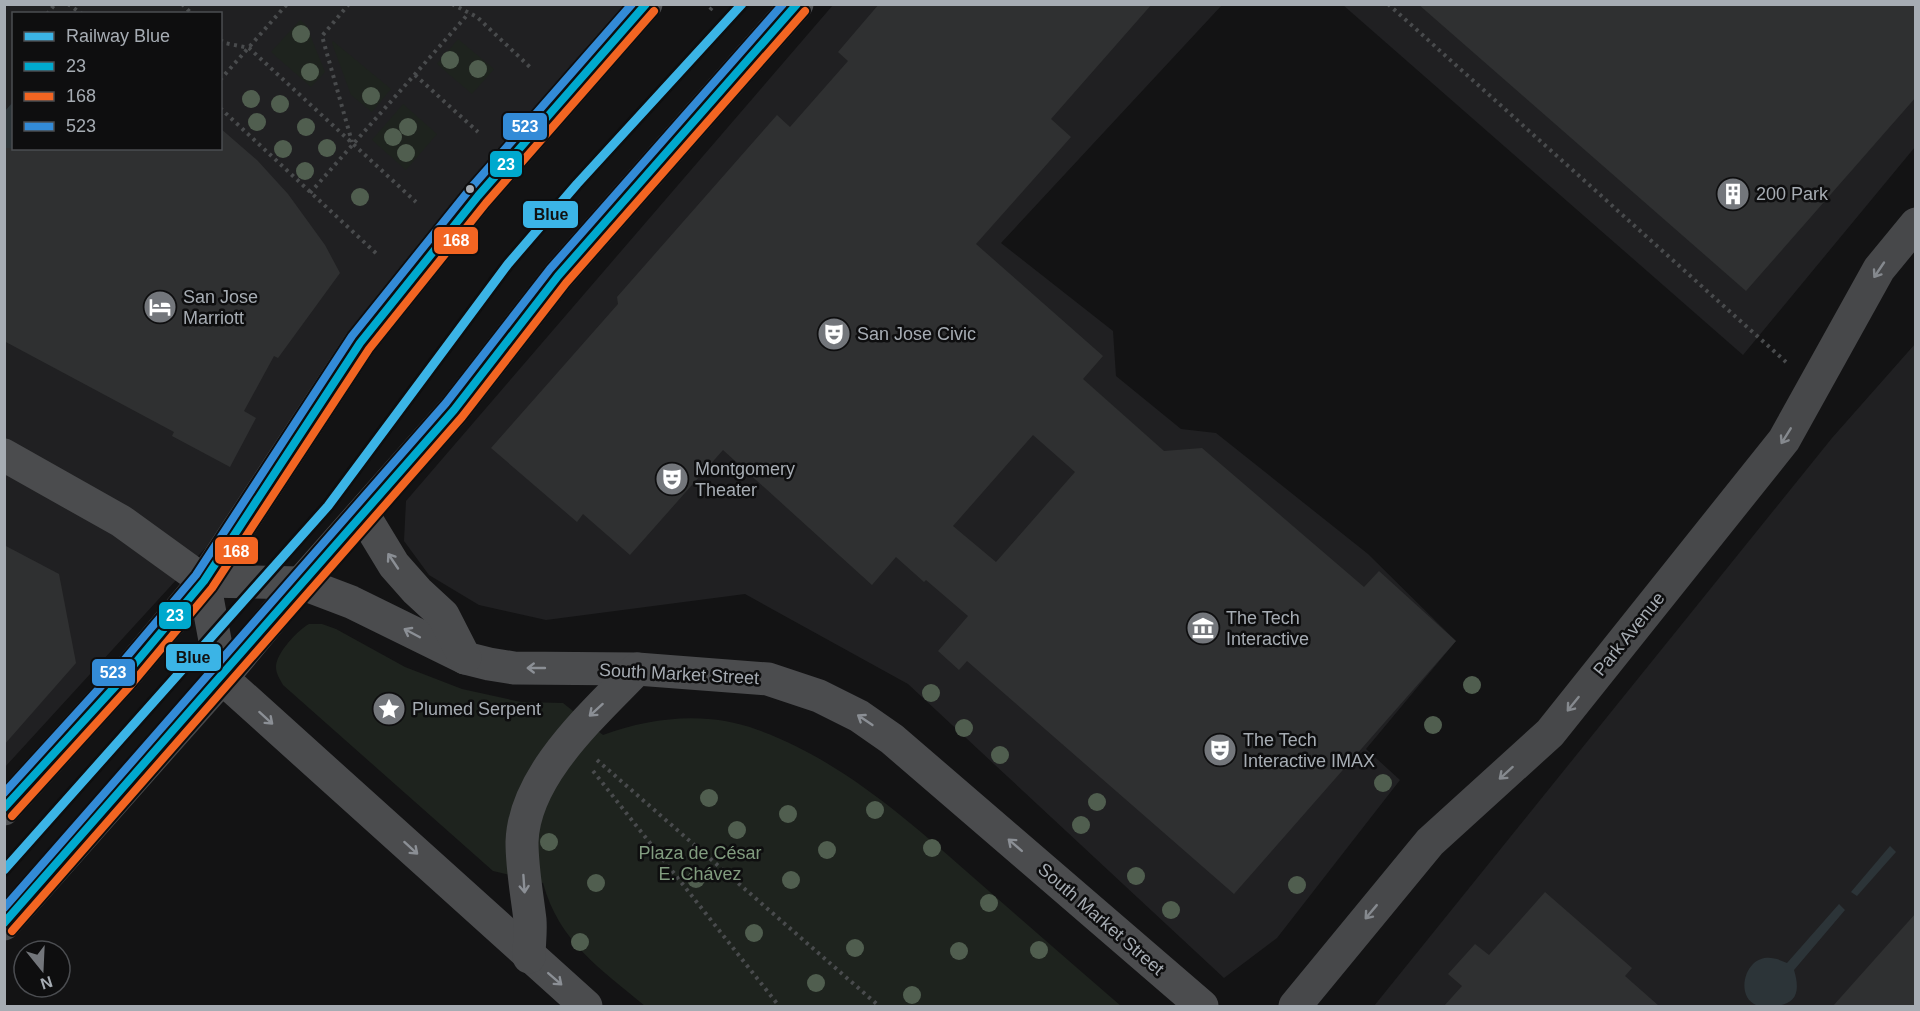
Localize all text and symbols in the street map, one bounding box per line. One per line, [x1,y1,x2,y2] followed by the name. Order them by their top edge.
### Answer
[12,12,222,150] legend
[66,26,170,46] text: Railway Blue
[66,56,86,76] text: 23
[66,86,96,106] text: 168
[502,112,548,141] line badge: 523
[66,116,96,136] text: 523
[512,118,538,135] text: 523
[489,150,523,178] line badge: 23
[497,156,515,173] text: 23
[1715,176,1751,212] building icon: 200 Park
[464,183,476,195] unlabelled marker
[1756,184,1829,204] place label: 200 Park
[522,200,579,229] line badge: Blue
[534,206,568,223] text: Blue
[433,226,479,255] line badge: 168
[443,232,469,249] text: 168
[1873,261,1885,278] one-way arrow
[183,287,258,328] place label: San Jose Marriott
[142,289,178,325] hotel icon: San Jose Marriott
[816,316,852,352] theatre icon: San Jose Civic
[857,324,976,344] place label: San Jose Civic
[1779,427,1791,444] one-way arrow
[695,459,795,500] place label: Montgomery Theater
[654,461,690,497] theatre icon: Montgomery Theater
[214,536,259,565] line badge: 168
[223,543,249,560] text: 168
[387,554,399,570] one-way arrow
[1589,588,1669,680] street label: Park Avenue
[158,601,192,630] line badge: 23
[166,607,184,624] text: 23
[1226,608,1309,649] place label: The Tech Interactive
[1185,610,1221,646] museum icon: The Tech Interactive
[403,627,421,638] one-way arrow
[165,643,222,672] line badge: Blue
[176,649,210,666] text: Blue
[91,658,136,687] line badge: 523
[599,660,759,688] street label: South Market Street
[527,663,547,674] one-way arrow
[100,664,126,681] text: 523
[371,691,407,727] place icon: Plumed Serpent
[1567,696,1580,712] one-way arrow
[412,699,541,719] place label: Plumed Serpent
[588,703,603,717] one-way arrow
[258,711,273,725] one-way arrow
[857,714,874,726] one-way arrow
[1243,730,1375,771] place label: The Tech Interactive IMAX
[1202,732,1238,768] theatre icon: The Tech Interactive IMAX
[1499,766,1514,780] one-way arrow
[1008,838,1023,852] one-way arrow
[403,841,418,855] one-way arrow
[638,843,762,884] park label: Plaza de César E. Chávez
[1034,859,1168,979] street label: South Market Street
[519,873,530,893] one-way arrow
[1365,904,1378,920] one-way arrow
[12,939,72,999] north arrow
[38,973,55,993] text: N
[547,973,563,986] one-way arrow

